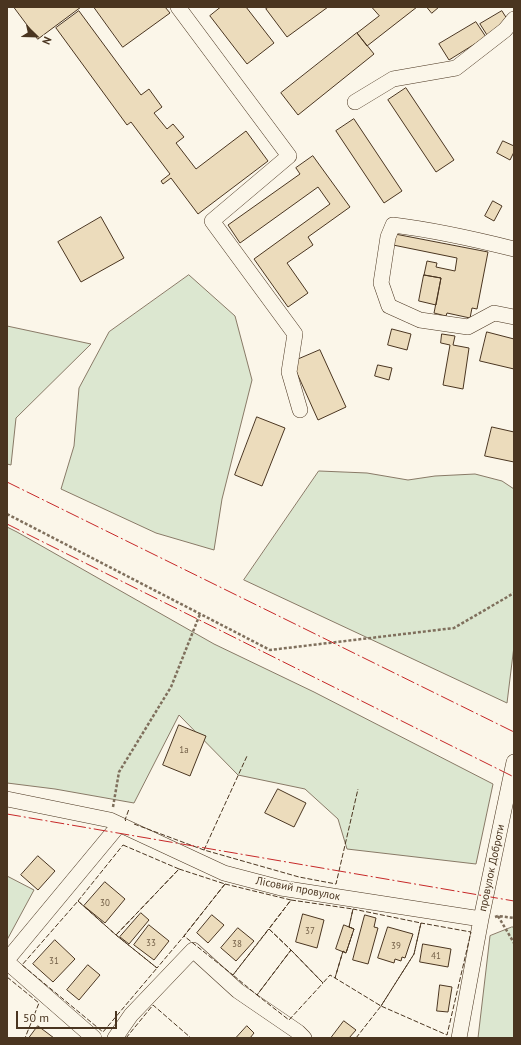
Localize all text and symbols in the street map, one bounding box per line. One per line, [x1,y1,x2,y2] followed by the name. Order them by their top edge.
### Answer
[16,16,56,56] north arrow
[39,35,55,47] text: N
[179,745,189,755] house number: 1а
[476,823,508,913] street label: провулок Доброти
[255,874,341,904] street label: Лісовий провулок
[100,898,110,908] house number: 30
[305,926,315,936] house number: 37
[146,938,156,948] house number: 33
[232,939,242,949] house number: 38
[391,941,401,951] house number: 39
[431,951,441,961] house number: 41
[49,956,59,966] house number: 31
[18,1003,119,1029] scale bar
[23,1010,49,1025] text: 50 m

